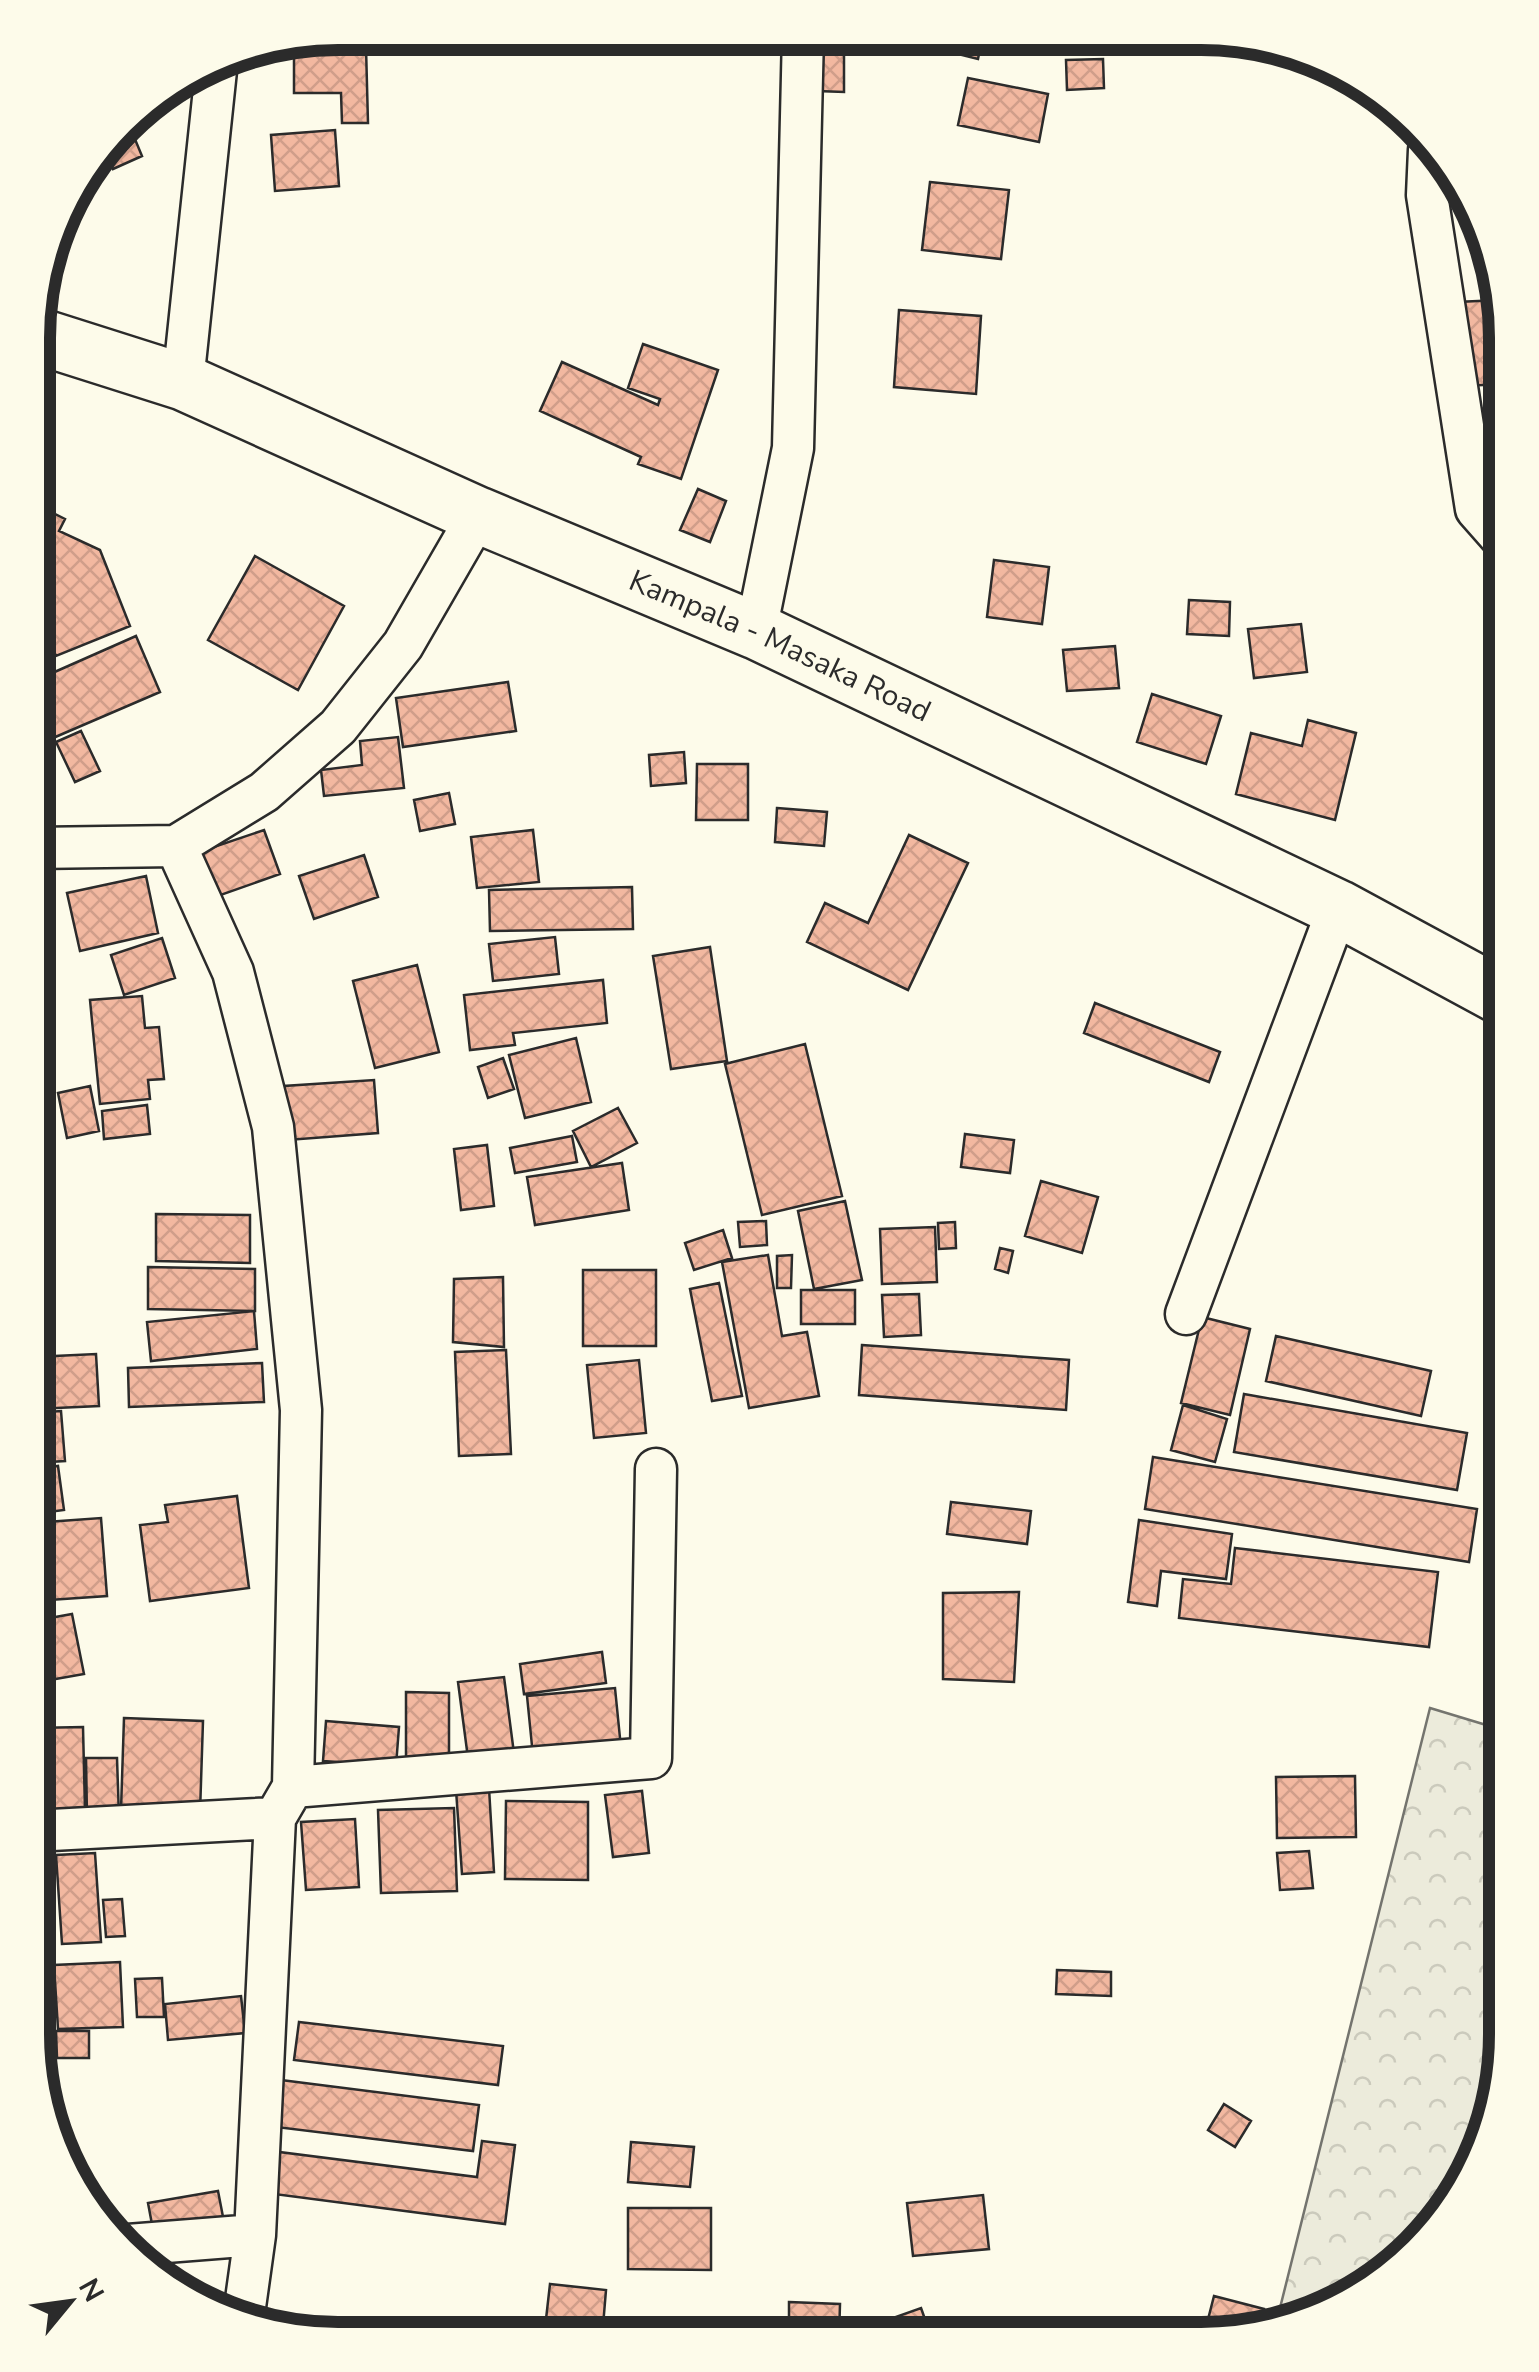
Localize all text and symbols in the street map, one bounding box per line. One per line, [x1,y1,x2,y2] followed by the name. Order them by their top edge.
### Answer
[623,560,938,732] street label: Kampala - Masaka Road
[20,2252,120,2352] north arrow
[69,2272,113,2309] text: N

